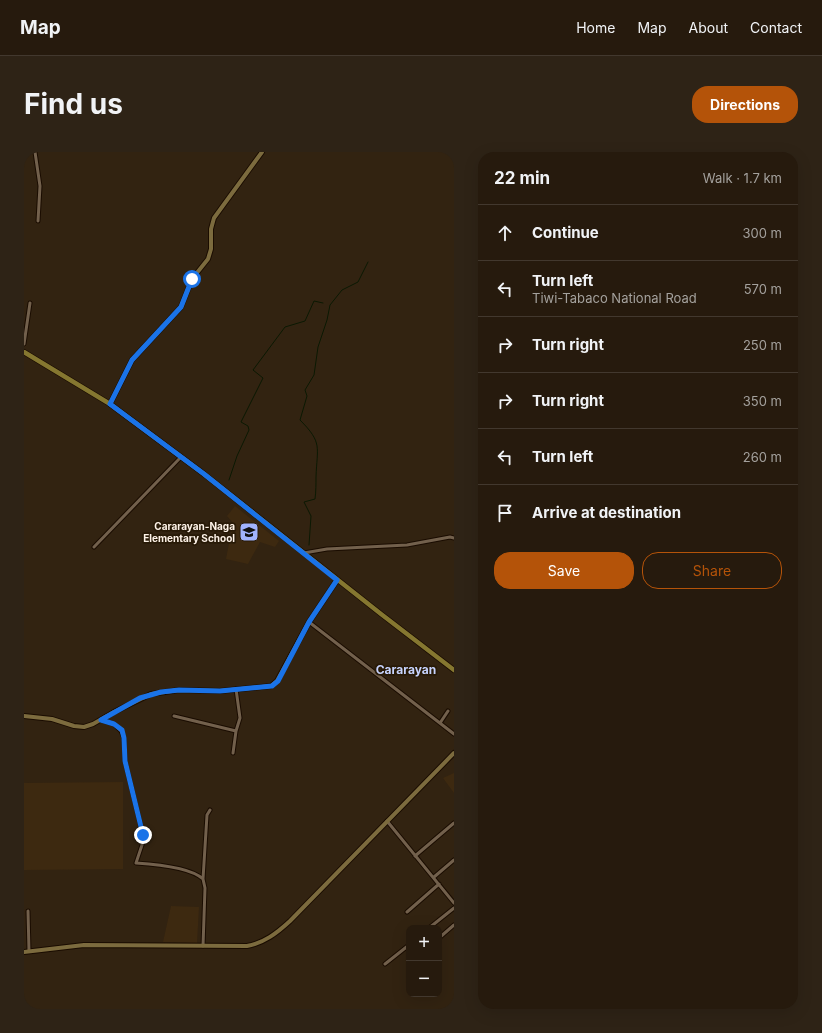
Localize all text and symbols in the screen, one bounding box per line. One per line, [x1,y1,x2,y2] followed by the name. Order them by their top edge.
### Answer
[20,16,61,39] text: Map
[576,19,615,36] text: Home
[637,19,667,36] text: Map
[689,19,728,36] text: About
[750,19,802,36] text: Contact
[692,86,798,123] button: Directions
[24,87,123,121] text: Find us
[494,168,550,188] text: 22 min
[703,170,782,186] text: Walk · 1.7 km
[494,222,516,244] icon: ahead
[532,223,599,242] text: Continue
[743,225,782,241] text: 300 m
[183,270,201,288] route start
[532,271,593,290] text: Turn left
[494,278,516,300] icon: left
[744,281,782,297] text: 570 m
[532,290,697,306] text: Tiwi-Tabaco National Road
[494,334,516,356] icon: right
[532,335,604,354] text: Turn right
[743,337,782,353] text: 250 m
[494,390,516,412] icon: right
[532,391,604,410] text: Turn right
[743,393,782,409] text: 350 m
[494,446,516,468] icon: left
[532,447,593,466] text: Turn left
[743,449,782,465] text: 260 m
[494,502,516,524] icon: arrive
[532,503,681,522] text: Arrive at destination
[143,520,235,545] place label: Cararayan-Naga Elementary School
[238,521,260,543] school or university icon: Cararayan-Naga Elementary School
[494,552,634,589] button: Save
[642,552,782,589] button: Share
[376,662,436,677] district label: Cararayan
[134,826,152,844] route end
[406,925,442,997] map controls
[406,925,442,961] button: +
[406,961,442,997] button: −

